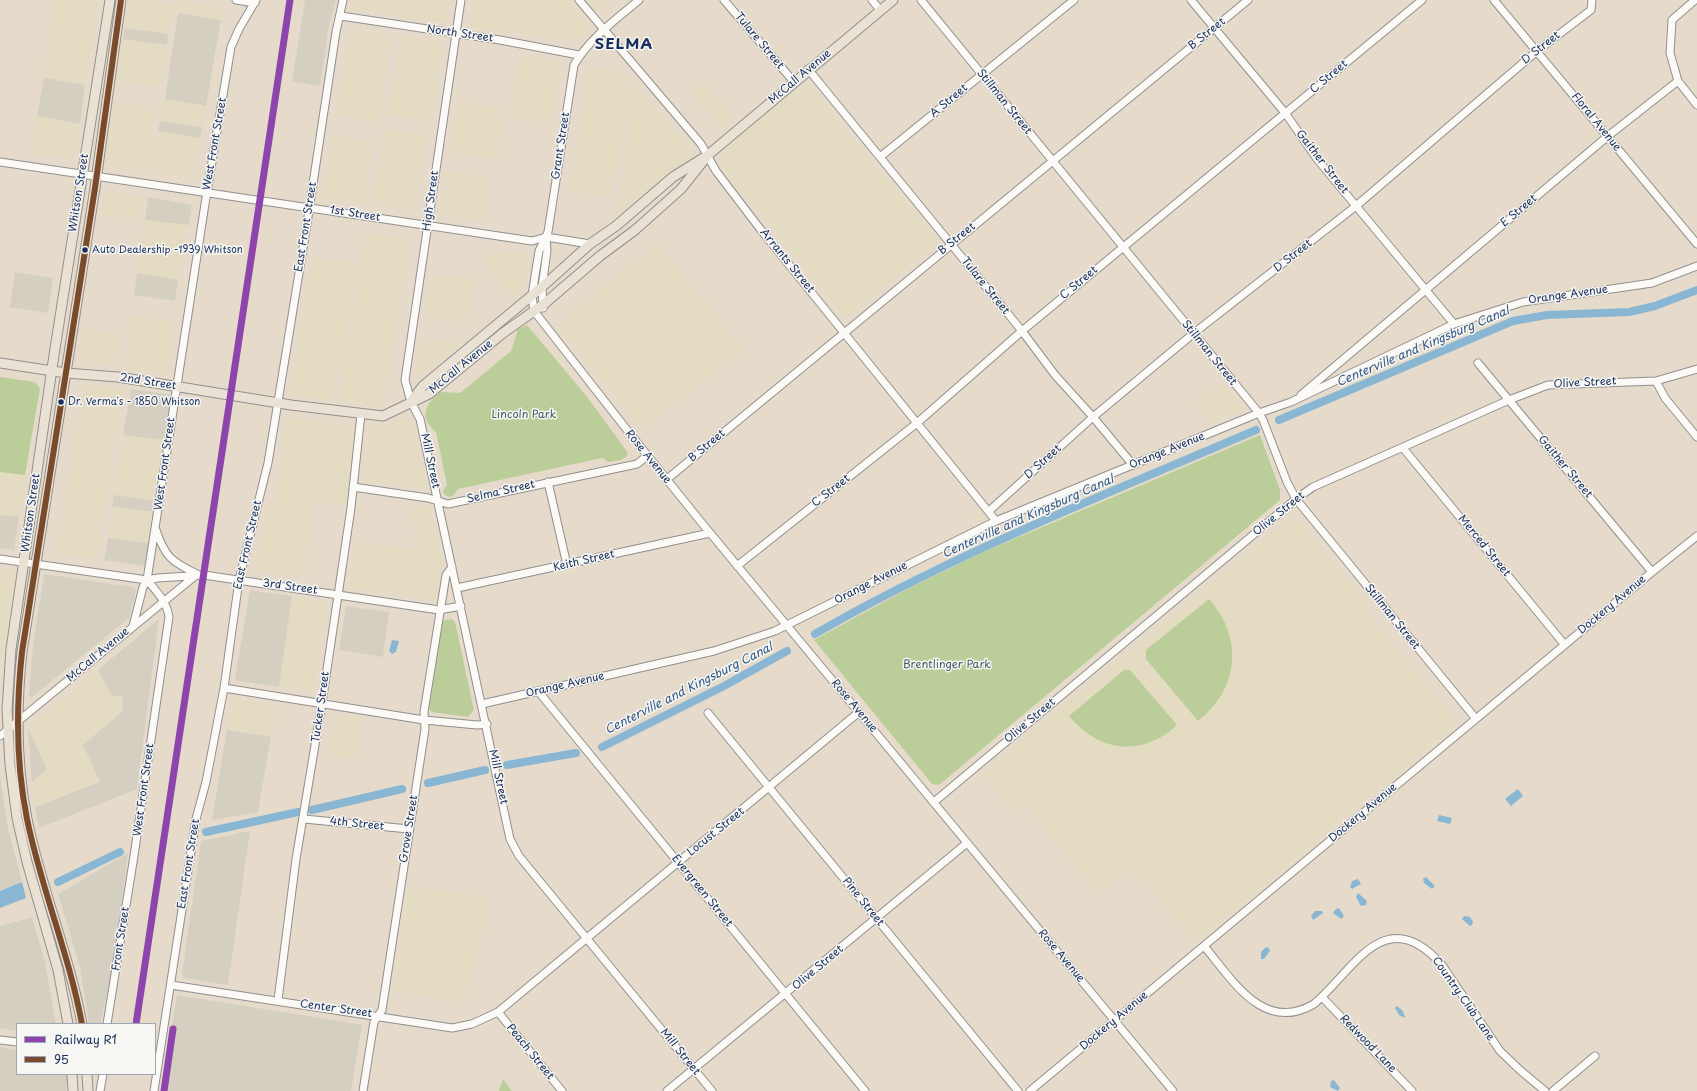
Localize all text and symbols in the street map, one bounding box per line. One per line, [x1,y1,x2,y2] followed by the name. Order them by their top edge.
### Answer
[732,10,786,72] street label: Tulare Street
[1186,15,1228,53] street label: B Street
[426,23,494,45] street label: North Street
[1519,29,1563,67] street label: D Street
[595,36,653,54] district label: SELMA
[766,47,834,107] street label: McCall Avenue
[1308,58,1350,96] street label: C Street
[974,67,1034,137] street label: Stillman Street
[928,82,970,120] street label: A Street
[1568,90,1624,154] street label: Floral Avenue
[200,97,230,191] street label: West Front Street
[549,111,573,181] street label: Grant Street
[1293,127,1351,197] street label: Gaither Street
[66,153,92,233] street label: Whitson Street
[420,170,442,232] street label: High Street
[292,181,320,273] street label: East Front Street
[1498,192,1540,230] street label: E Street
[329,203,381,225] street label: 1st Street
[936,220,978,258] street label: B Street
[757,226,817,296] street label: Arrants Street
[1271,237,1315,275] street label: D Street
[92,244,243,256] place label: Auto Dealership -1939 Whitson
[80,245,90,255] marker: Auto Dealership -1939 Whitson
[958,255,1012,317] street label: Tulare Street
[1058,264,1100,302] street label: C Street
[1527,283,1609,307] street label: Orange Avenue
[1334,304,1512,390] water label: Centerville and Kingsburg Canal
[1179,318,1239,388] street label: Stillman Street
[427,337,495,397] street label: McCall Avenue
[119,371,177,393] street label: 2nd Street
[1553,375,1617,391] street label: Olive Street
[68,396,200,408] place label: Dr. Verma's - 1850 Whitson
[56,397,66,407] marker: Dr. Verma's - 1850 Whitson
[492,408,556,422] park label: Lincoln Park
[152,417,178,511] street label: West Front Street
[622,427,674,487] street label: Rose Avenue
[686,427,728,465] street label: B Street
[1127,430,1207,472] street label: Orange Avenue
[418,432,442,490] street label: Mill Street
[1535,433,1595,501] street label: Gaither Street
[1022,442,1064,482] street label: D Street
[809,472,853,510] street label: C Street
[19,473,43,553] street label: Whitson Street
[940,473,1116,561] water label: Centerville and Kingsburg Canal
[466,478,536,506] street label: Selma Street
[1250,489,1308,539] street label: Olive Street
[231,499,265,591] street label: East Front Street
[1455,512,1513,580] street label: Merced Street
[552,548,616,574] street label: Keith Street
[832,559,910,607] street label: Orange Avenue
[1575,573,1649,637] street label: Dockery Avenue
[262,577,318,597] street label: 3rd Street
[1362,582,1422,652] street label: Stillman Street
[64,625,132,685] street label: McCall Avenue
[603,640,775,738] water label: Centerville and Kingsburg Canal
[903,658,991,672] park label: Brentlinger Park
[524,670,606,700] street label: Orange Avenue
[309,671,333,743] street label: Tucker Street
[828,677,880,735] street label: Rose Avenue
[1002,696,1058,746] street label: Olive Street
[131,743,157,837] street label: West Front Street
[486,748,510,806] street label: Mill Street
[1326,781,1400,845] street label: Dockery Avenue
[397,794,421,864] street label: Grove Street
[685,805,747,859] street label: Locust Street
[329,815,385,833] street label: 4th Street
[175,818,203,910] street label: East Front Street
[669,852,735,930] street label: Evergreen Street
[839,875,887,929] street label: Pine Street
[109,906,133,972] street label: Front Street
[1035,927,1087,985] street label: Rose Avenue
[790,943,846,993] street label: Olive Street
[1429,954,1497,1044] street label: Country Club Lane
[1077,989,1151,1053] street label: Dockery Avenue
[299,997,373,1021] street label: Center Street
[1337,1012,1399,1076] street label: Redwood Lane
[504,1022,556,1082] street label: Peach Street
[16,1023,156,1075] legend
[657,1026,703,1078] street label: Mill Street
[54,1030,117,1048] text: Railway R1
[54,1050,69,1068] text: 95

